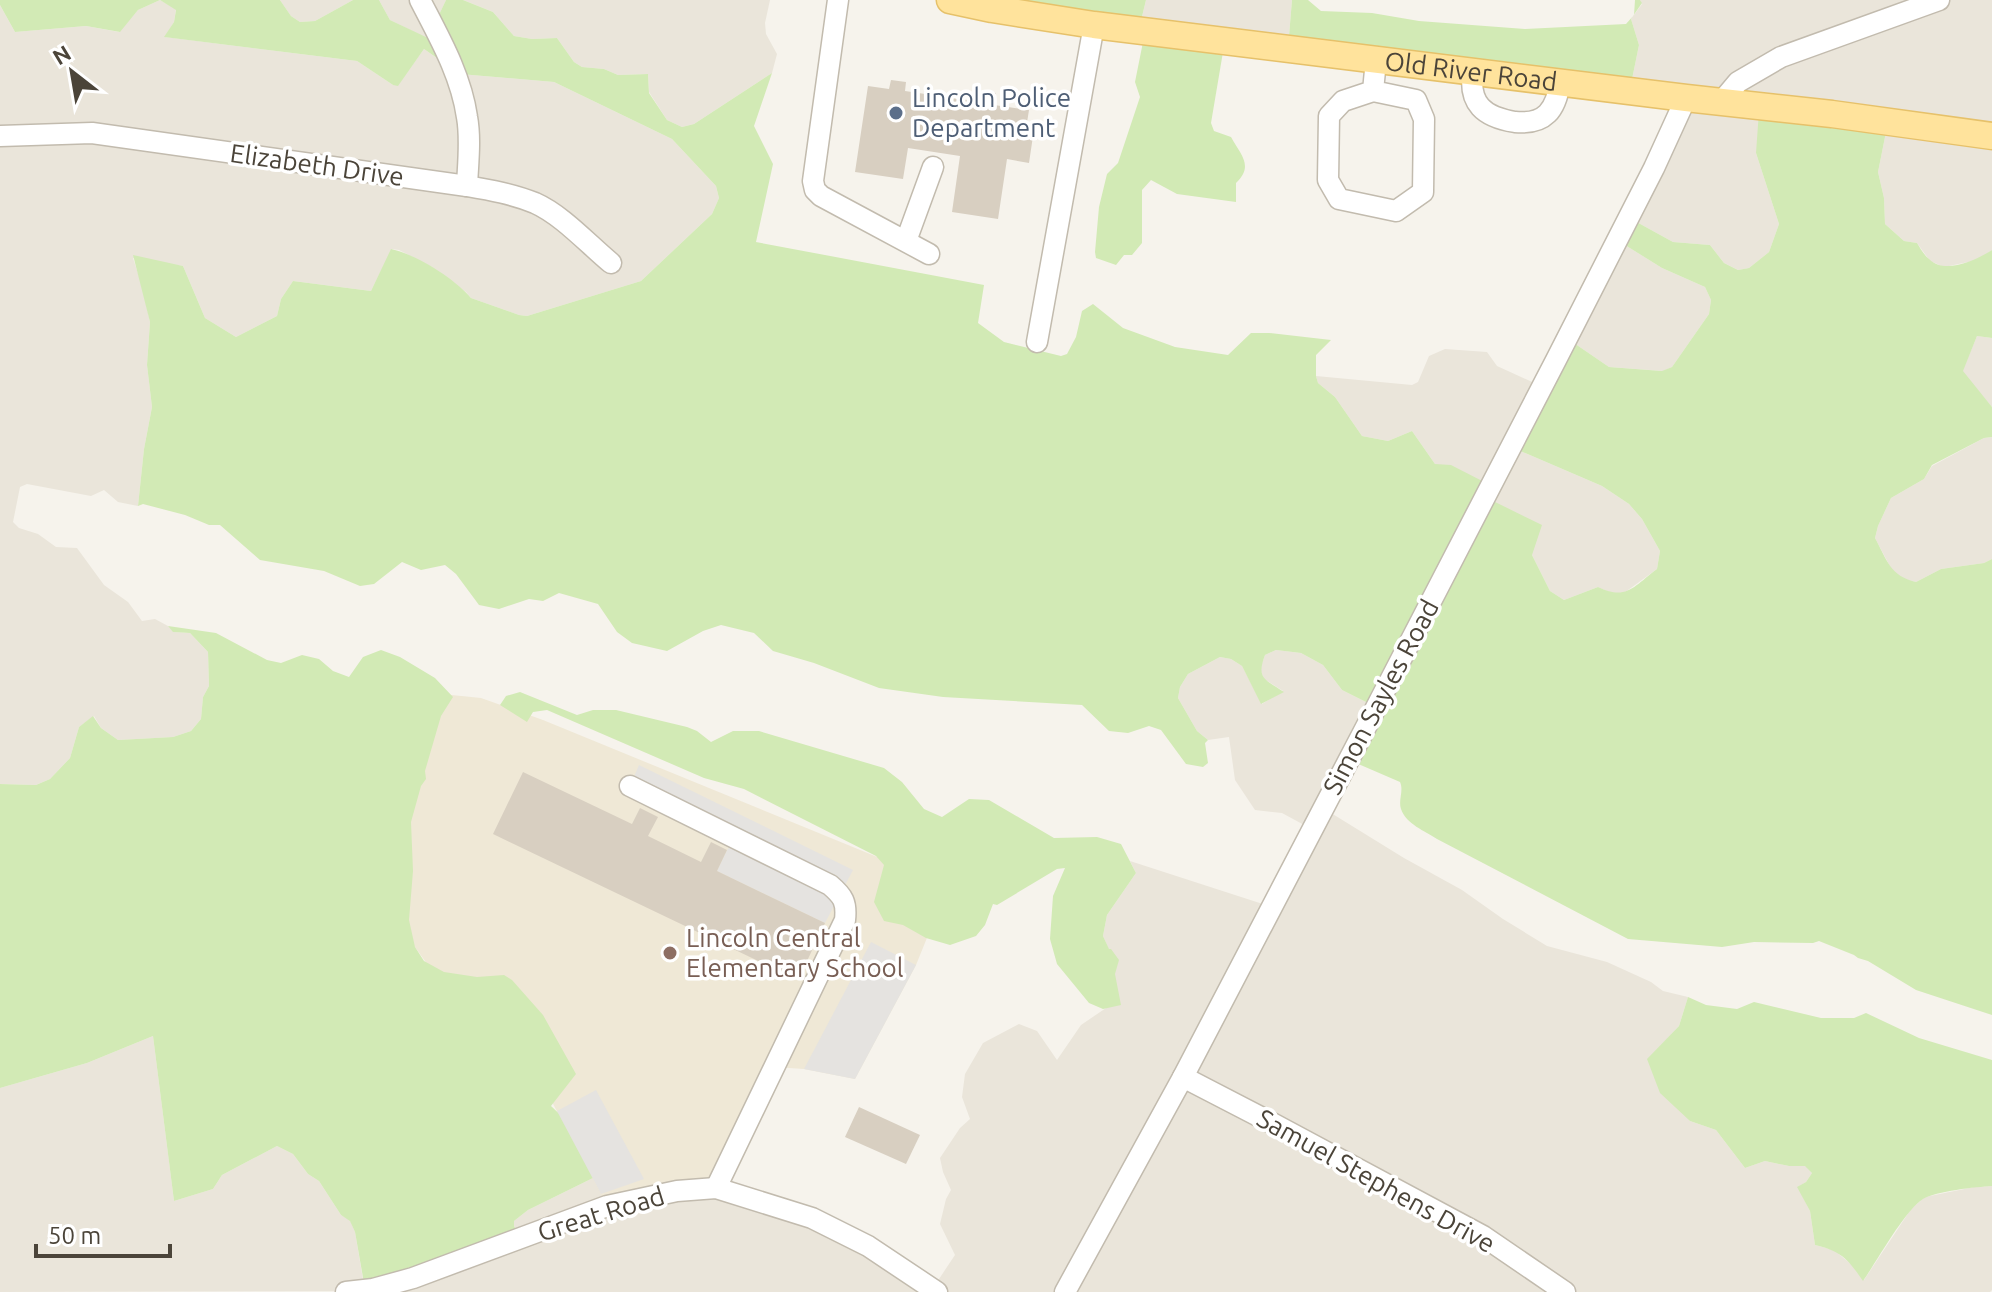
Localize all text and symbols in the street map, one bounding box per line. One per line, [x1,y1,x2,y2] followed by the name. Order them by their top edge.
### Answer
[32,32,112,112] north arrow
[48,39,75,69] text: N
[1383,46,1559,96] street label: Old River Road
[912,83,1071,142] place label: Lincoln Police Department
[887,104,905,122] marker: Lincoln Police Department
[228,138,406,191] street label: Elizabeth Drive
[1317,594,1444,799] street label: Simon Sayles Road
[686,923,904,982] place label: Lincoln Central Elementary School
[661,944,679,962] marker: Lincoln Central Elementary School
[1252,1103,1500,1258] street label: Samuel Stephens Drive
[534,1181,668,1247] street label: Great Road
[36,1208,170,1258] scale bar
[48,1222,101,1249] text: 50 m

